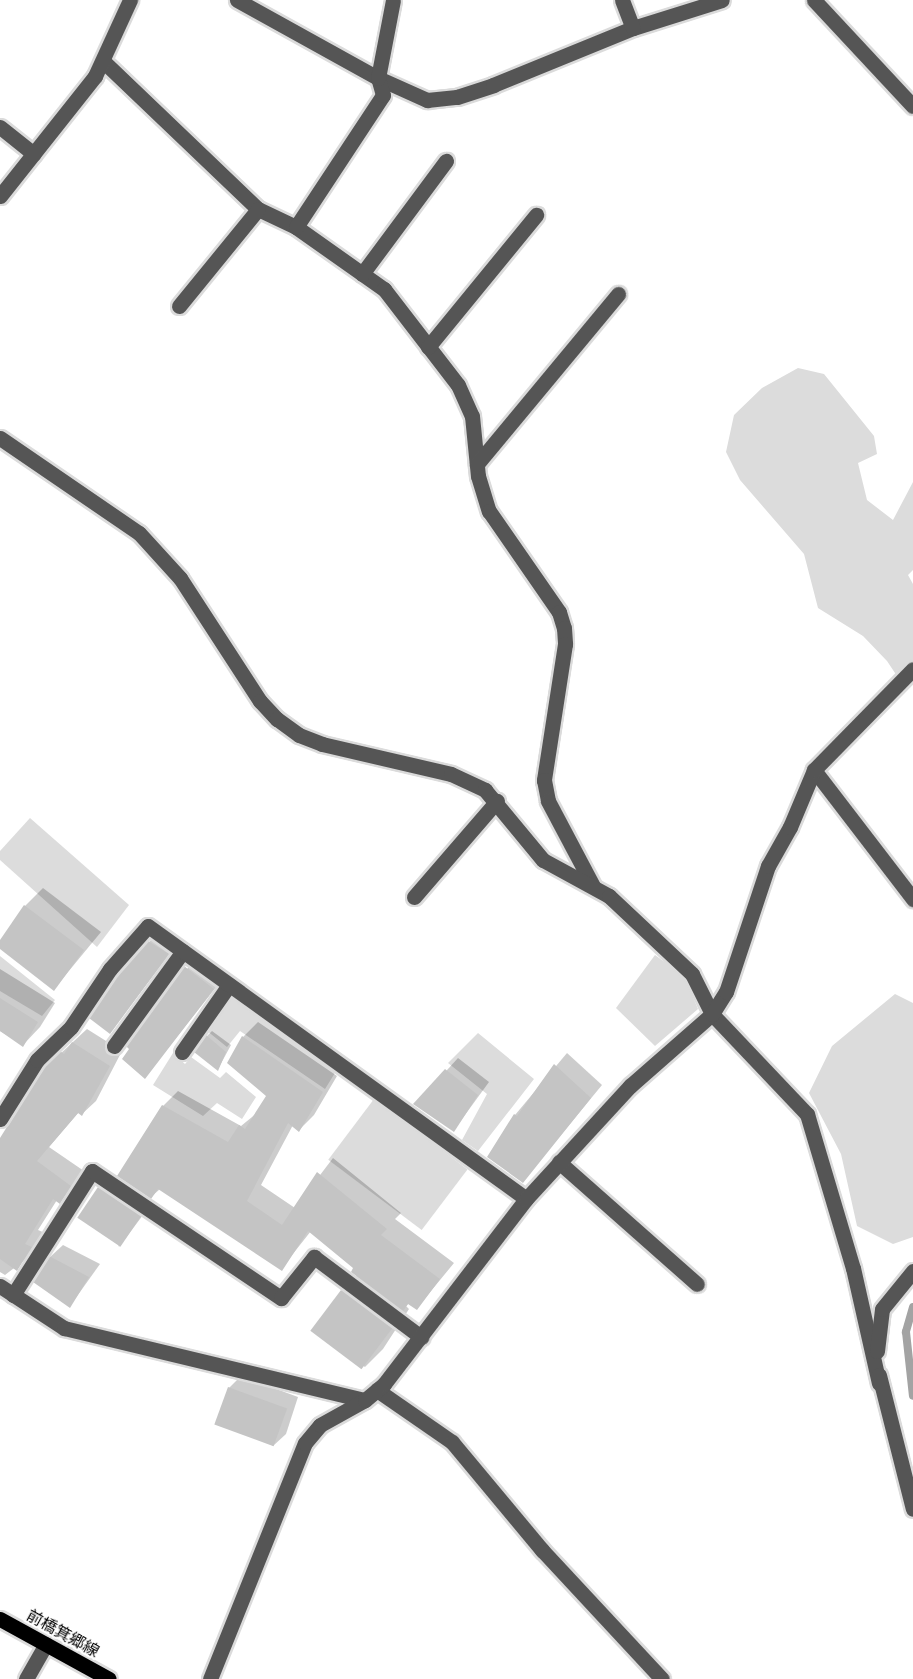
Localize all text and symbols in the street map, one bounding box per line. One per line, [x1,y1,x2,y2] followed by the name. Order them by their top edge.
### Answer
[23,1605,103,1661] street label: 前橋箕郷線

